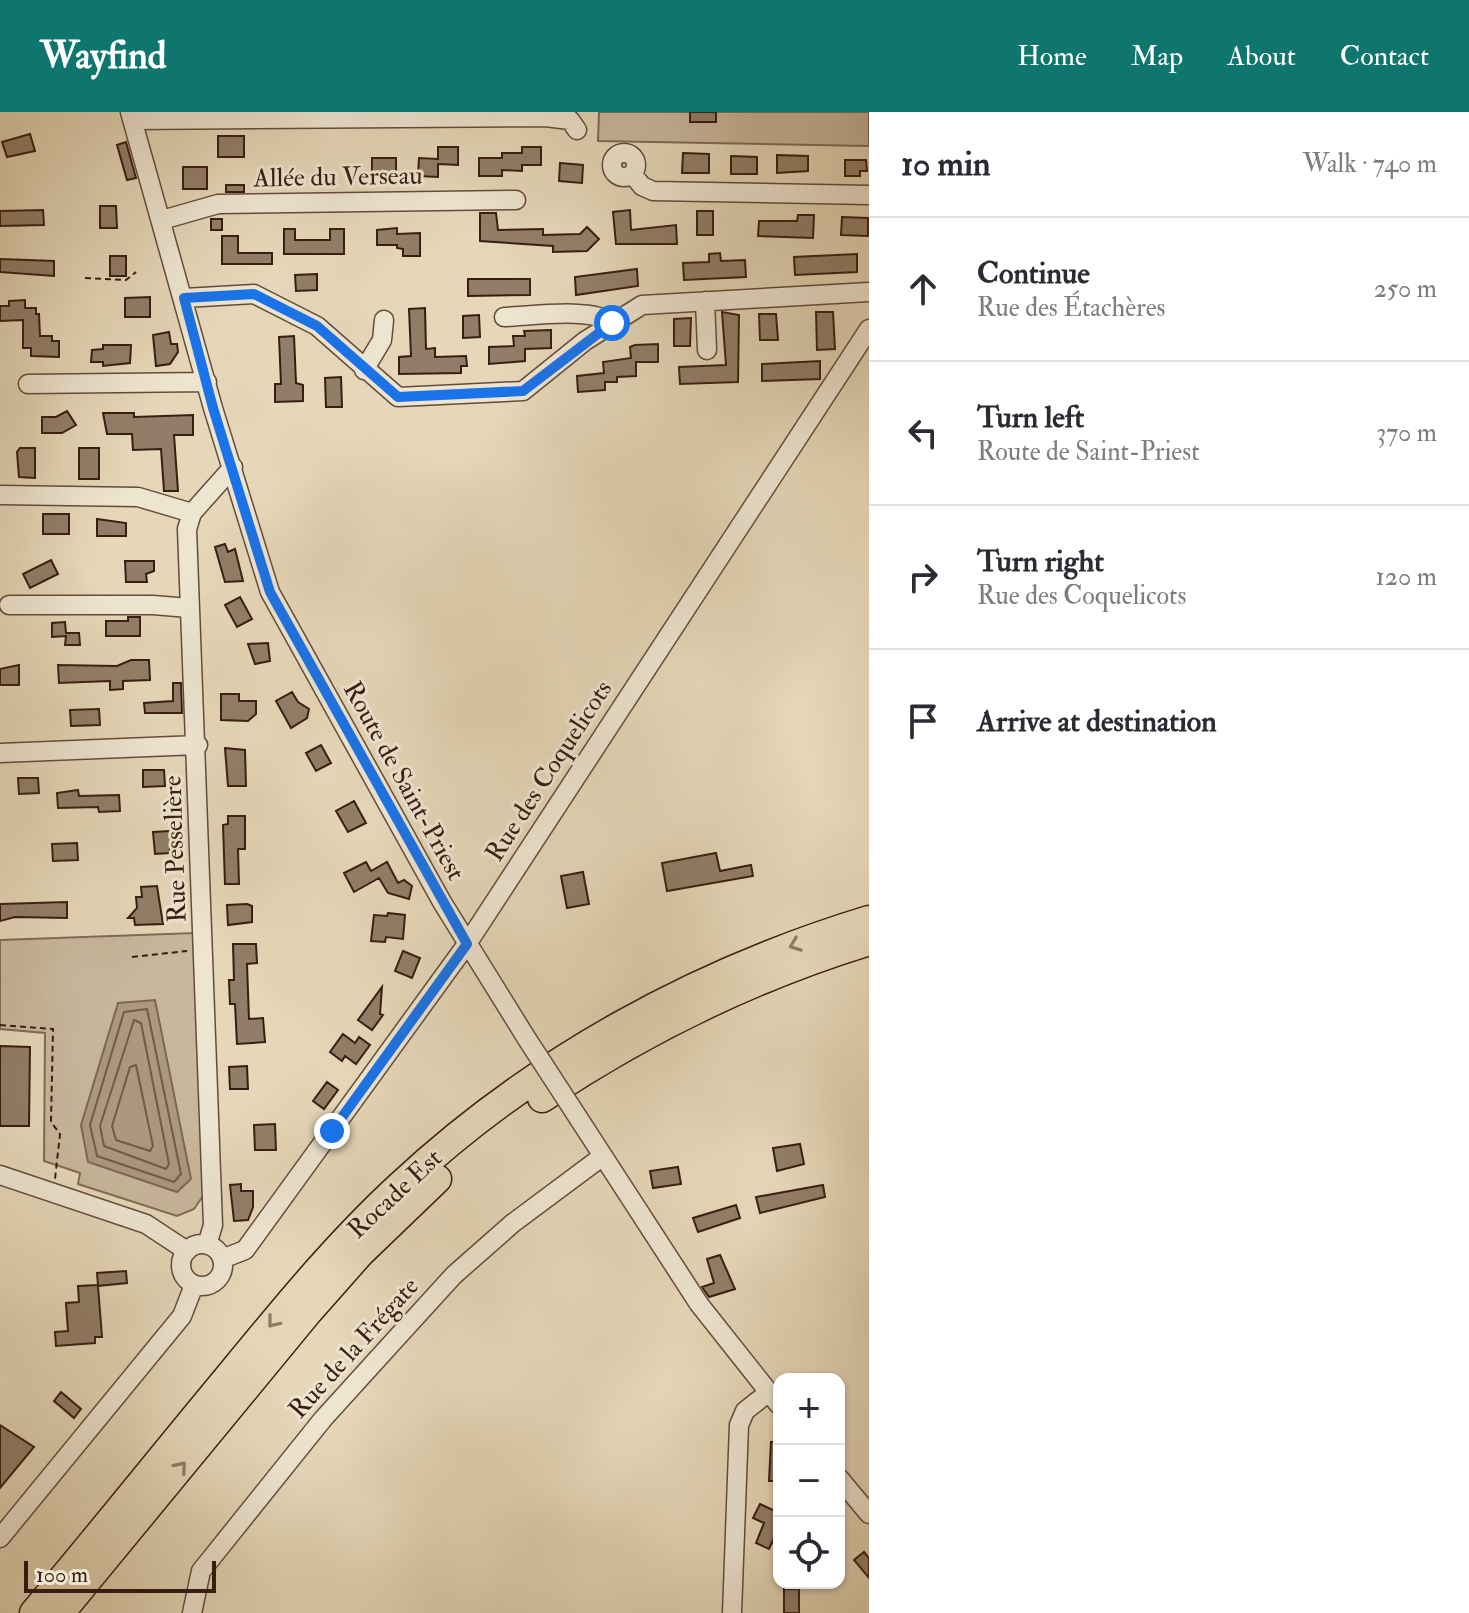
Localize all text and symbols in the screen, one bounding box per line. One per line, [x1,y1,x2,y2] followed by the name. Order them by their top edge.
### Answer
[40,32,166,80] text: Wayfind
[1017,39,1087,74] text: Home
[1131,39,1183,74] text: Map
[1227,39,1296,74] text: About
[1340,39,1429,74] text: Contact
[901,143,990,186] text: 10 min
[1303,148,1437,180] text: Walk · 740 m
[252,160,423,194] street label: Allée du Verseau
[977,255,1090,292] text: Continue
[901,267,945,311] icon: ahead
[1374,273,1437,305] text: 250 m
[977,292,1165,324] text: Rue des Étachères
[594,305,630,341] route start
[977,399,1084,436] text: Turn left
[901,411,945,455] icon: left
[1376,417,1437,449] text: 370 m
[977,436,1200,468] text: Route de Saint-Priest
[977,543,1104,580] text: Turn right
[901,555,945,599] icon: right
[1376,561,1437,593] text: 120 m
[977,580,1186,612] text: Rue des Coquelicots
[479,674,619,868] street label: Rue des Coquelicots
[336,676,472,886] street label: Route de Saint-Priest
[901,699,945,743] icon: arrive
[977,703,1217,740] text: Arrive at destination
[156,775,194,923] street label: Rue Pesselière
[789,935,803,952] one-way arrow
[314,1113,350,1149] route end
[341,1142,449,1246] street label: Rocade Est
[282,1271,426,1425] street label: Rue de la Frégate
[269,1313,283,1328] one-way arrow
[773,1373,845,1589] map controls
[773,1373,845,1445] button: +
[773,1445,845,1517] button: −
[171,1461,186,1476] one-way arrow
[773,1517,845,1589] button: locate
[24,1557,216,1593] scale bar
[36,1561,88,1589] text: 100 m

